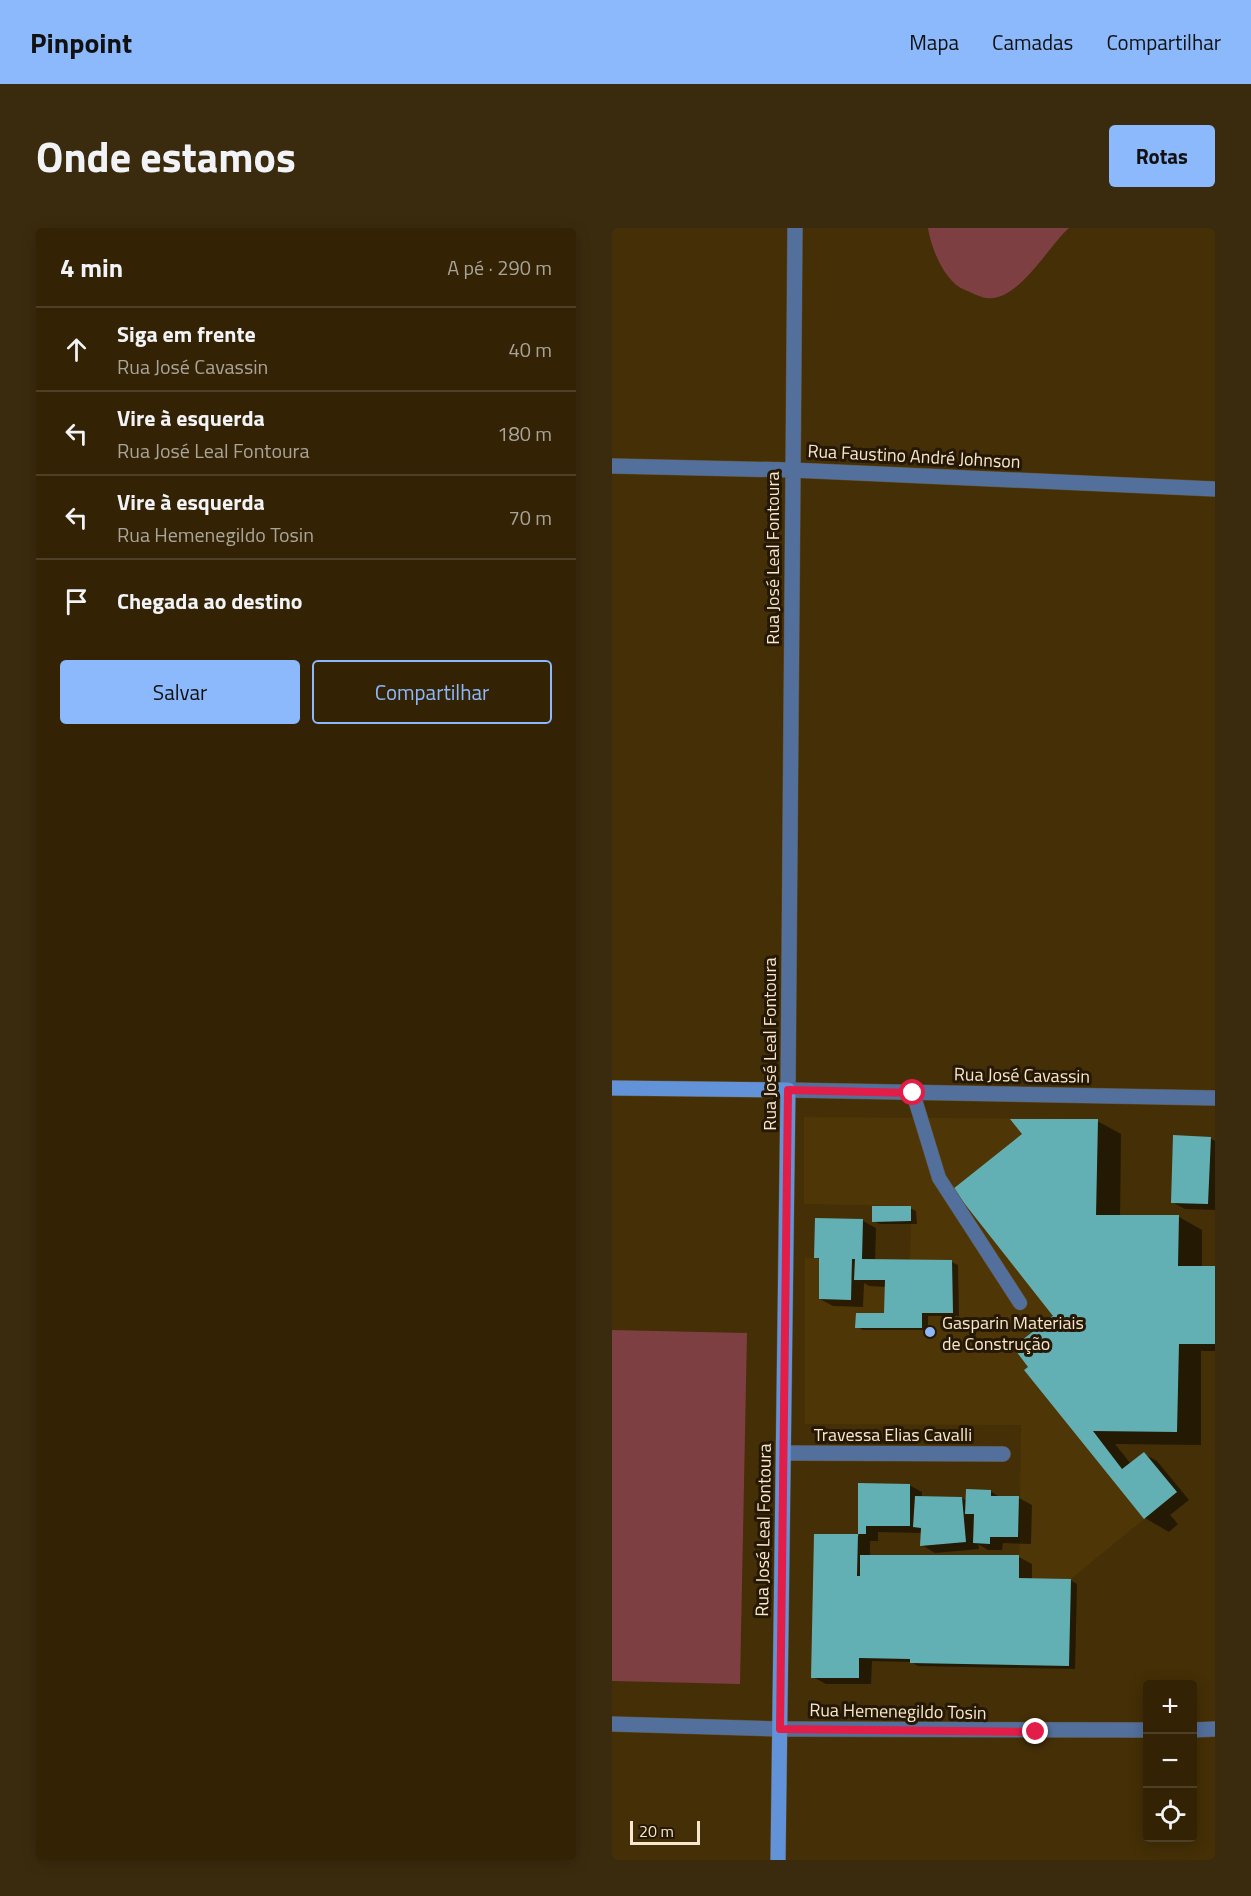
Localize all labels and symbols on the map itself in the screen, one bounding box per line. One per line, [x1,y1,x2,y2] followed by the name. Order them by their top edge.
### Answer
[807,437,1021,475] street label: Rua Faustino André Johnson
[759,471,786,645] street label: Rua José Leal Fontoura
[756,957,783,1131] street label: Rua José Leal Fontoura
[954,1060,1090,1090] street label: Rua José Cavassin
[899,1079,925,1105] route start
[942,1309,1084,1357] place label: Gasparin Materiais de Construção
[923,1325,937,1339] marker: Gasparin Materiais de Construção
[814,1421,972,1448] street label: Travessa Elias Cavalli
[748,1443,778,1617] street label: Rua José Leal Fontoura
[809,1696,987,1726] street label: Rua Hemenegildo Tosin
[1022,1718,1048,1744] route end
[630,1818,700,1846] scale bar

